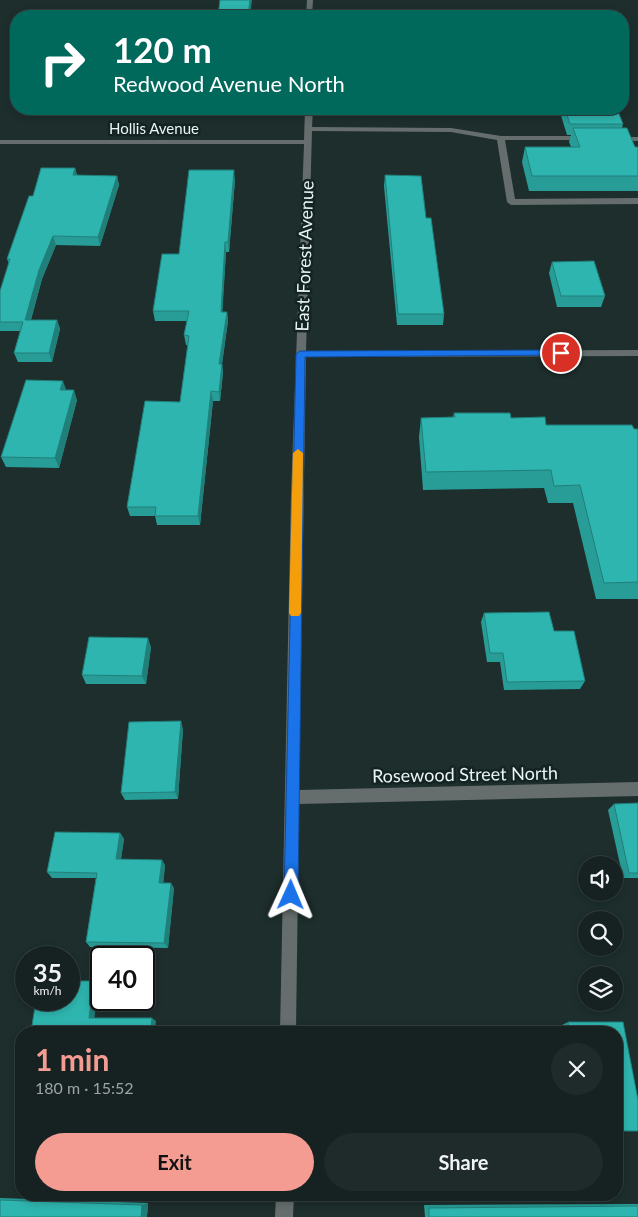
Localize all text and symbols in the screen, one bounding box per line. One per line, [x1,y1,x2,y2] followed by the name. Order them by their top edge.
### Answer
[113,28,212,70] text: 120 m
[30,30,95,95] icon: right
[113,70,345,97] text: Redwood Avenue North
[109,119,199,137] street label: Hollis Avenue
[290,180,318,332] street label: East Forest Avenue
[540,332,582,374] pin
[547,339,575,367] icon: arrive
[372,761,558,787] street label: Rosewood Street North
[578,856,623,1011] map controls
[578,856,623,901] button: sound
[264,868,316,920] position arrow
[578,911,623,956] button: search
[90,946,155,1011] speed limit sign: 40
[33,957,62,987] text: 35
[578,966,623,1011] button: layers
[33,983,62,998] text: km/h
[35,1041,109,1077] text: 1 min
[551,1043,603,1095] button: close
[35,1078,134,1097] text: 180 m · 15:52
[35,1133,314,1191] button: Exit
[324,1133,603,1191] button: Share

